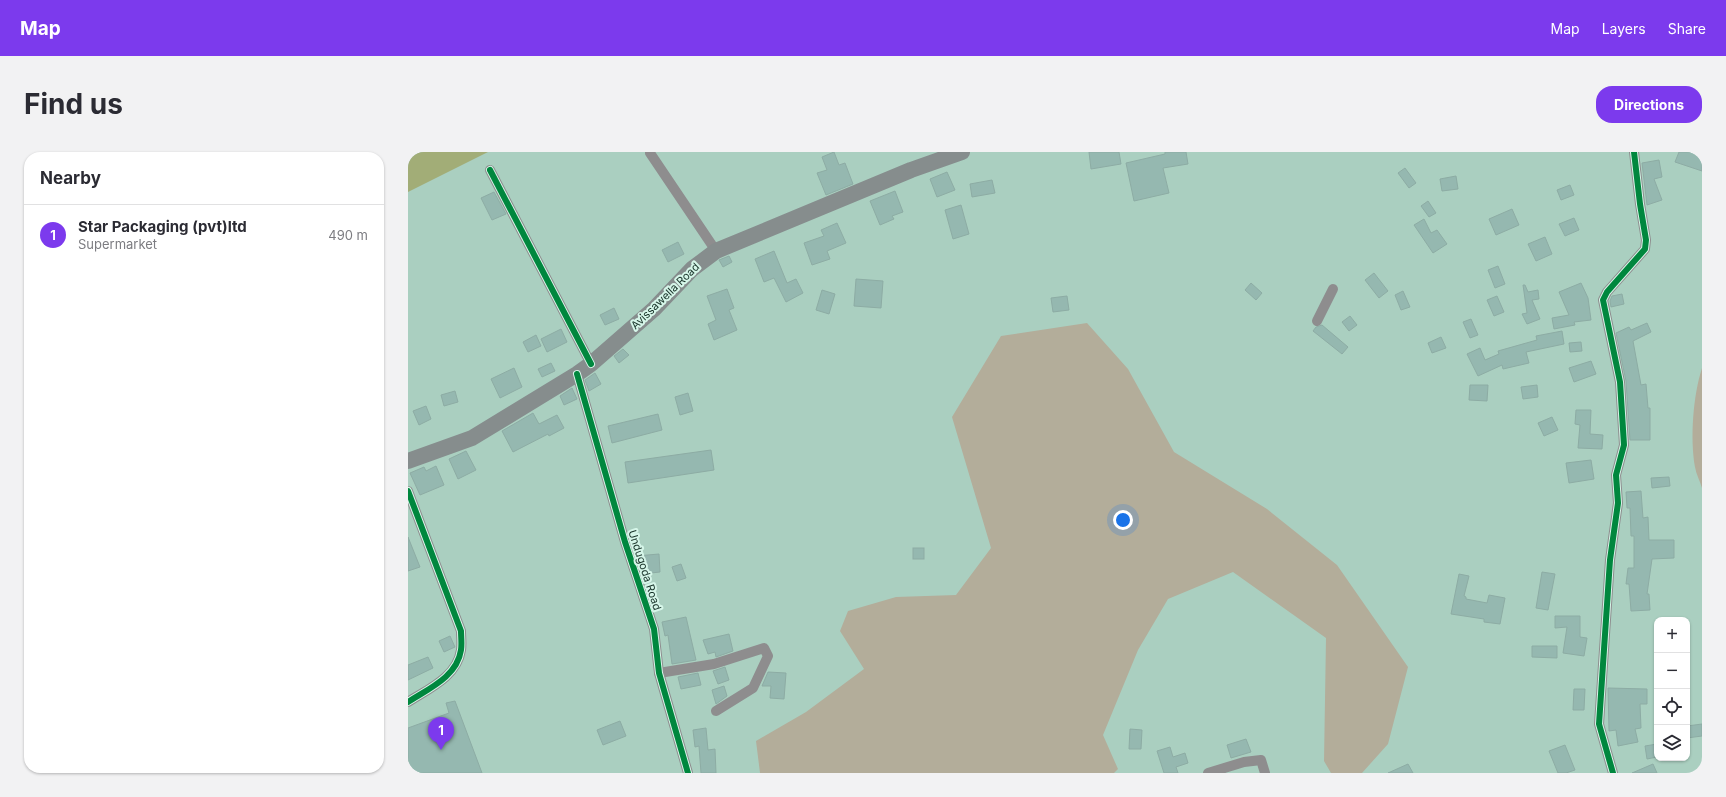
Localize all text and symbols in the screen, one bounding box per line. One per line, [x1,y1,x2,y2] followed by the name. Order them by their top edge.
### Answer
[20,17,61,40] text: Map
[1551,20,1580,37] text: Map
[1602,20,1646,37] text: Layers
[1668,20,1706,37] text: Share
[1596,86,1702,123] button: Directions
[24,87,123,121] text: Find us
[40,168,101,188] text: Nearby
[78,217,247,236] text: Star Packaging (pvt)ltd
[50,227,56,243] text: 1
[328,227,368,243] text: 490 m
[78,236,157,252] text: Supermarket
[628,260,702,332] street label: Avissawella Road
[1113,510,1133,530] your location
[625,528,665,612] street label: Undugoda Road
[1654,617,1690,761] map controls
[1654,617,1690,653] button: +
[1654,653,1690,689] button: −
[1654,689,1690,725] button: locate
[428,717,454,750] pin: 1
[1654,725,1690,761] button: layers

